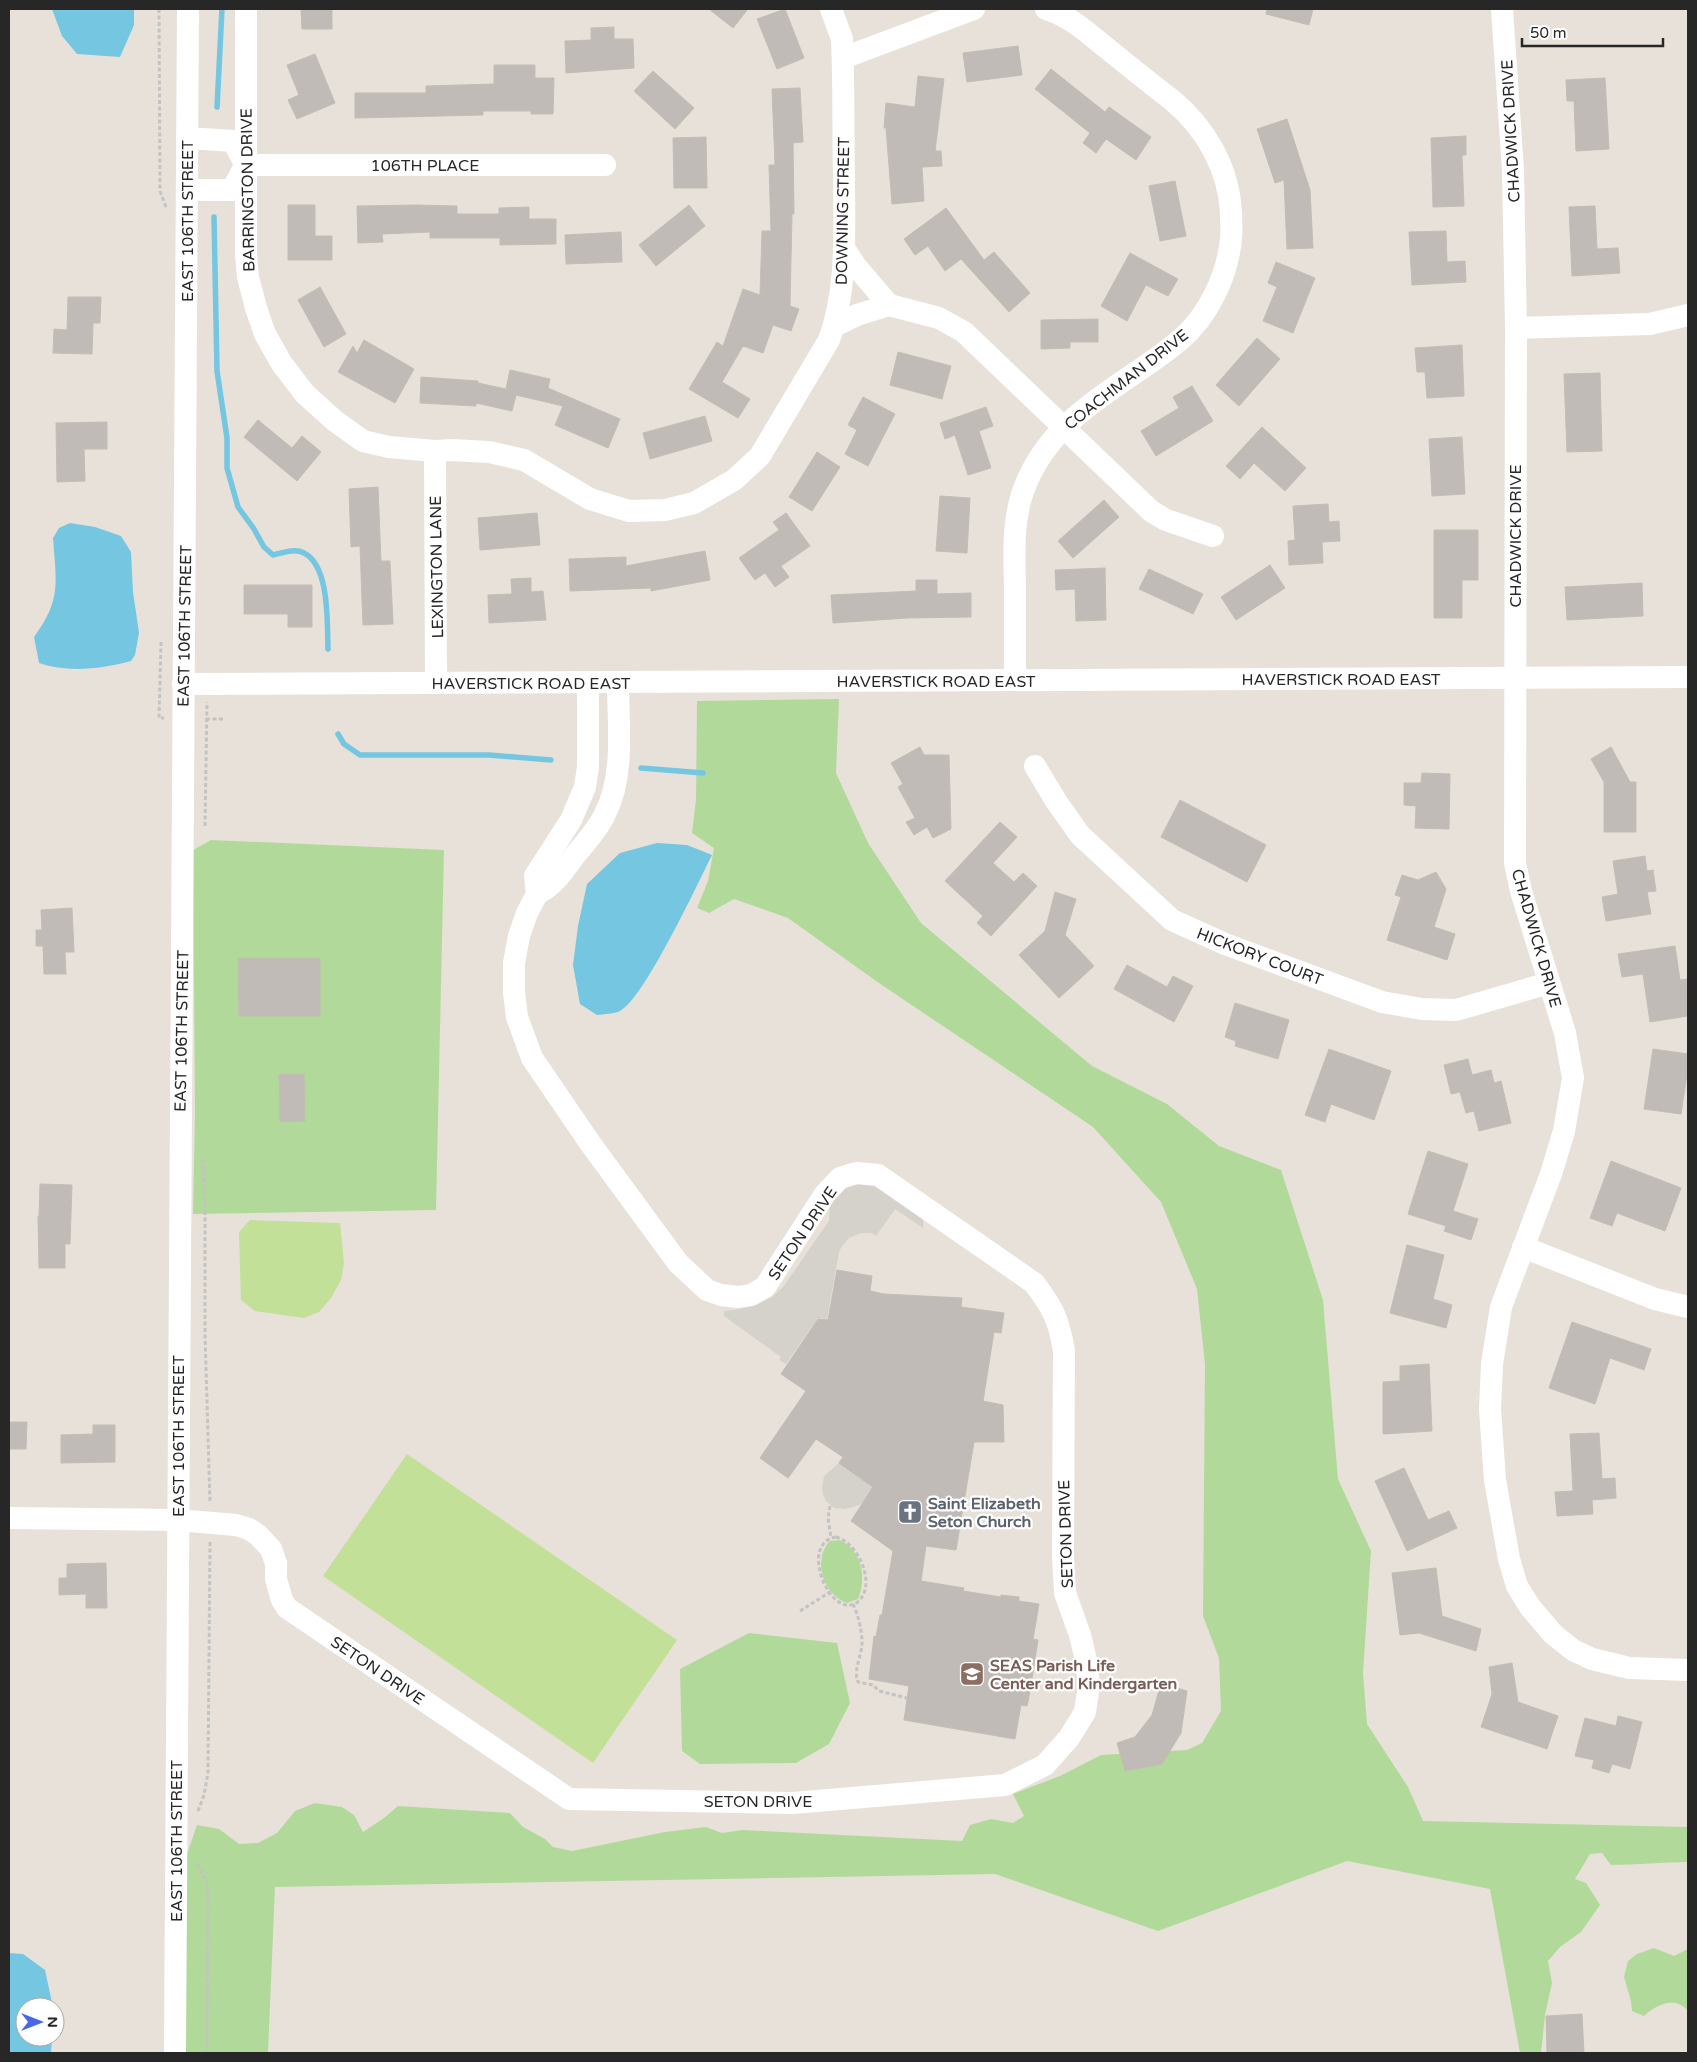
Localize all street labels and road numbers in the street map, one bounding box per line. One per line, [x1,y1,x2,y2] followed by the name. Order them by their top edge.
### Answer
[1497,59,1525,203] street label: CHADWICK DRIVE
[237,108,259,272] street label: BARRINGTON DRIVE
[832,136,854,285] street label: DOWNING STREET
[178,140,198,302] street label: EAST 106TH STREET
[371,156,479,176] street label: 106TH PLACE
[1061,325,1193,435] street label: COACHMAN DRIVE
[1506,464,1526,608] street label: CHADWICK DRIVE
[426,495,448,639] street label: LEXINGTON LANE
[174,545,196,707] street label: EAST 106TH STREET
[1242,670,1441,690] street label: HAVERSTICK ROAD EAST
[837,672,1036,692] street label: HAVERSTICK ROAD EAST
[432,674,631,694] street label: HAVERSTICK ROAD EAST
[1507,867,1565,1010] street label: CHADWICK DRIVE
[1194,924,1326,990] street label: HICKORY COURT
[171,950,193,1112] street label: EAST 106TH STREET
[764,1183,842,1284] street label: SETON DRIVE
[169,1355,189,1517] street label: EAST 106TH STREET
[1054,1479,1078,1589] street label: SETON DRIVE
[327,1632,428,1710] street label: SETON DRIVE
[167,1760,187,1922] street label: EAST 106TH STREET
[704,1792,812,1812] street label: SETON DRIVE

